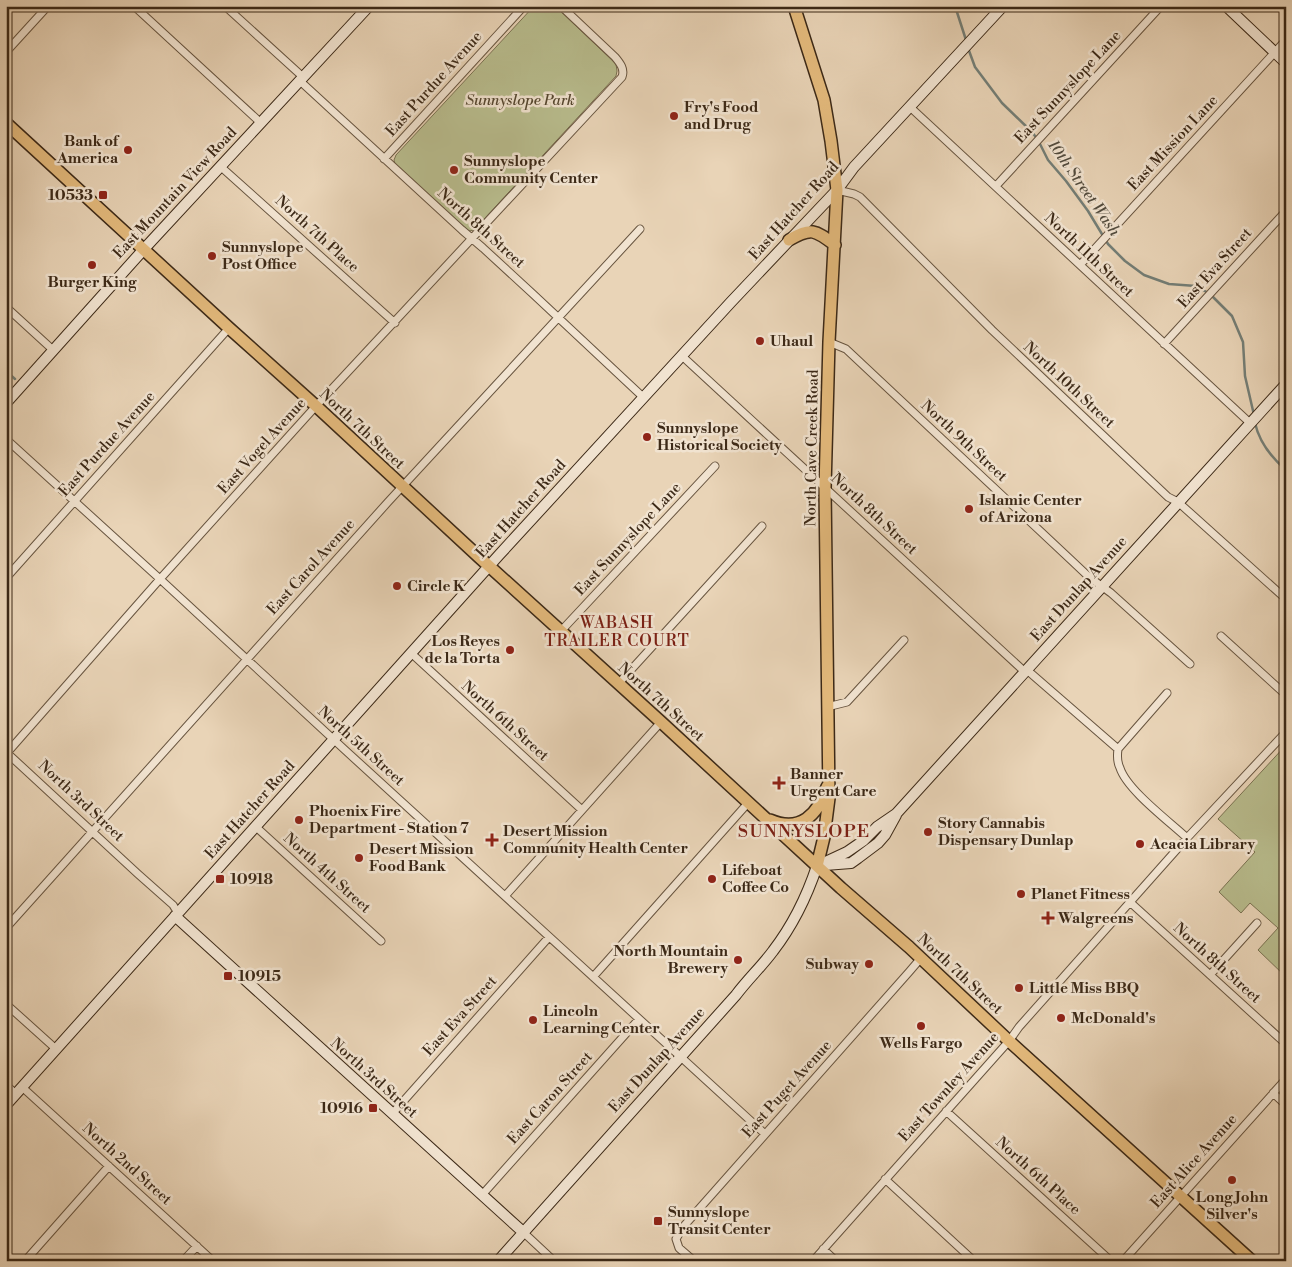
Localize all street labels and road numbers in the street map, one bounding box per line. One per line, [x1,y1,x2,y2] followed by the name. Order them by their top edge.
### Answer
[1011,26,1125,148] street label: East Sunnyslope Lane
[382,27,486,141] street label: East Purdue Avenue
[1124,91,1222,195] street label: East Mission Lane
[109,123,241,263] street label: East Mountain View Road
[745,157,844,264] street label: East Hatcher Road
[433,184,529,273] street label: North 8th Street
[271,191,363,277] street label: North 7th Place
[1040,209,1138,302] street label: North 11th Street
[1174,223,1257,312] street label: East Eva Street
[1019,338,1119,433] street label: North 10th Street
[801,369,823,527] street label: North Cave Creek Road
[315,385,409,474] street label: North 7th Street
[55,387,159,501] street label: East Purdue Avenue
[214,394,310,498] street label: East Vogel Avenue
[917,396,1012,486] street label: North 9th Street
[472,455,571,562] street label: East Hatcher Road
[827,469,922,559] street label: North 8th Street
[571,478,685,600] street label: East Sunnyslope Lane
[263,515,359,619] street label: East Carol Avenue
[1027,532,1131,646] street label: East Dunlap Avenue
[614,658,709,746] street label: North 7th Street
[457,677,553,766] street label: North 6th Street
[314,702,409,790] street label: North 5th Street
[34,756,129,846] street label: North 3rd Street
[201,756,300,863] street label: East Hatcher Road
[279,829,375,918] street label: North 4th Street
[1169,919,1265,1008] street label: North 8th Street
[913,930,1007,1019] street label: North 7th Street
[419,971,502,1060] street label: East Eva Street
[605,1003,709,1117] street label: East Dunlap Avenue
[895,1028,1003,1146] street label: East Townley Avenue
[326,1034,422,1123] street label: North 3rd Street
[738,1036,836,1142] street label: East Puget Avenue
[503,1047,597,1148] street label: East Caron Street
[1147,1110,1241,1212] street label: East Alice Avenue
[78,1119,176,1210] street label: North 2nd Street
[992,1133,1084,1219] street label: North 6th Place

